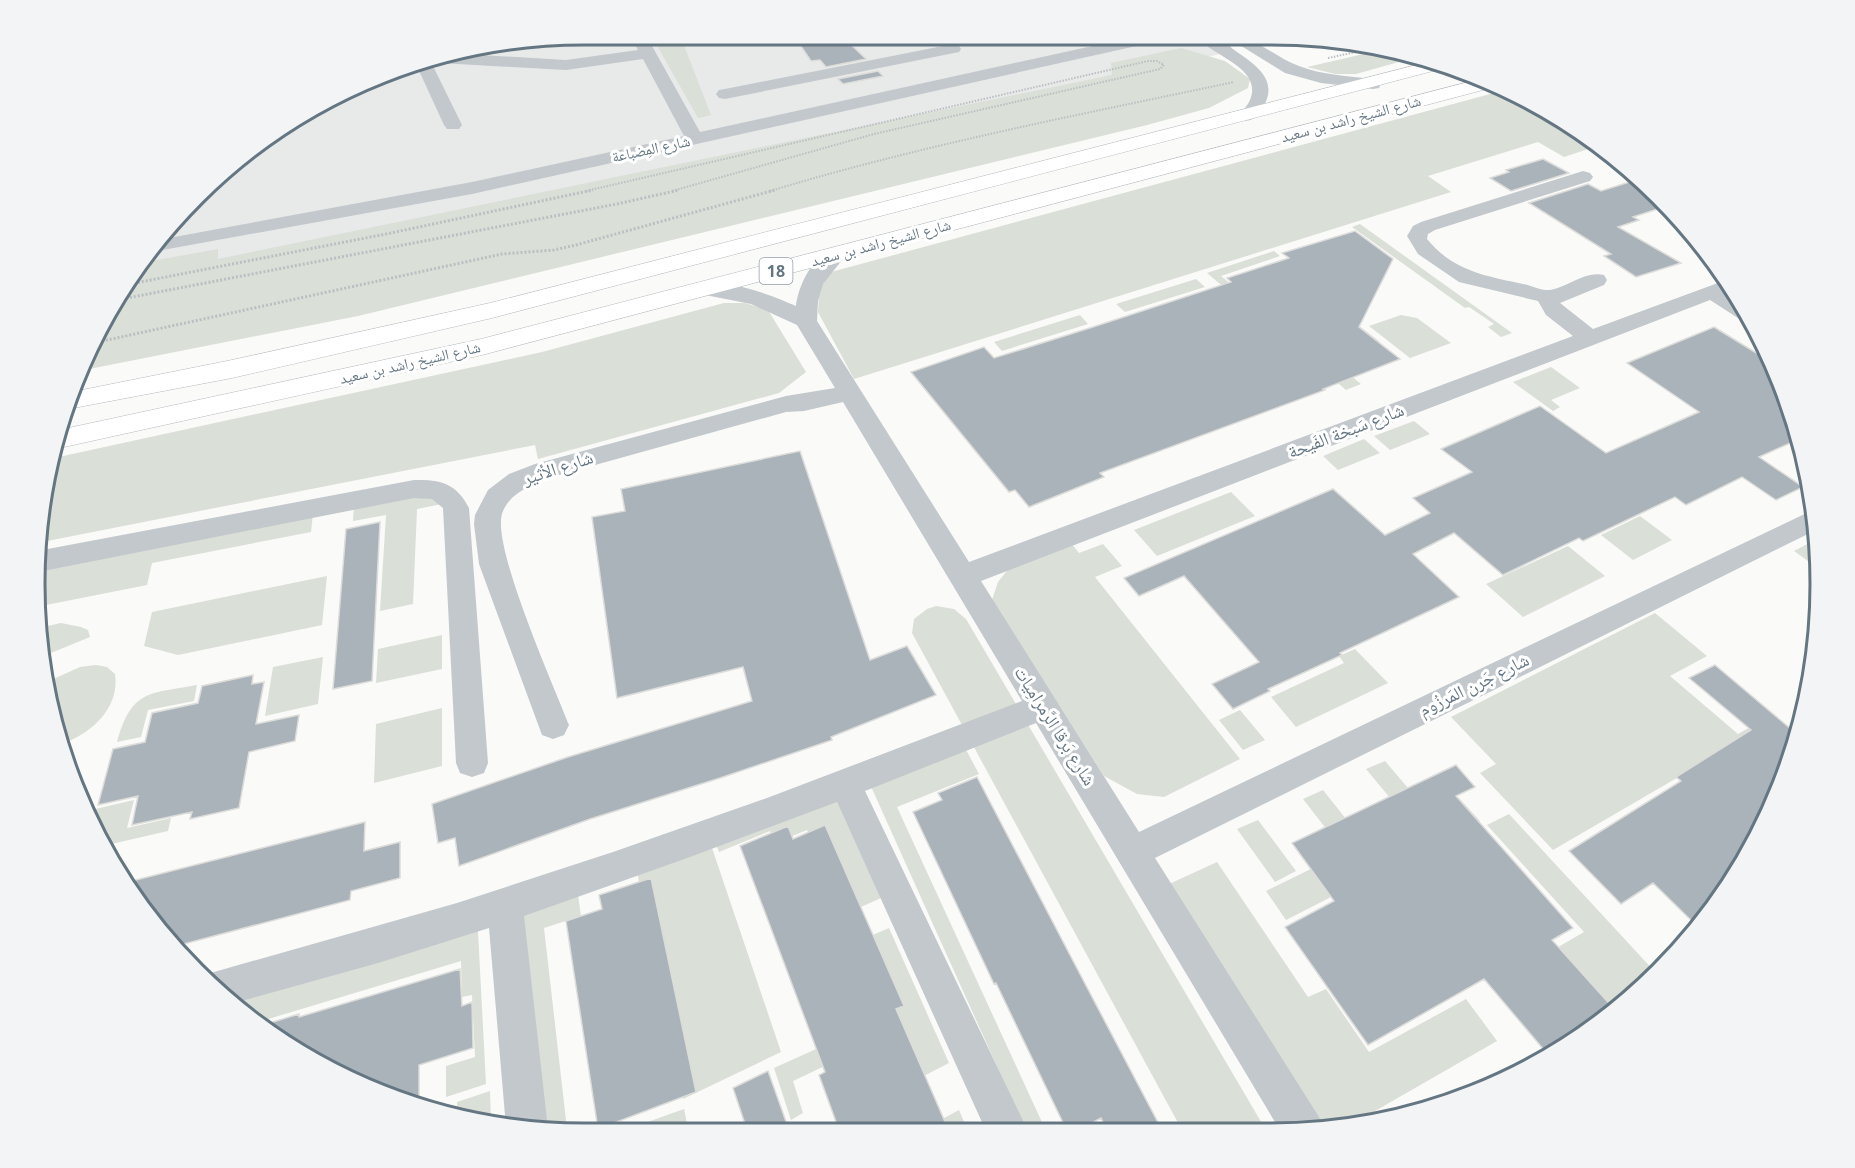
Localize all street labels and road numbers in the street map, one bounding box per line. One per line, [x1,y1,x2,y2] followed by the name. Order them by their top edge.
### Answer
[1279,90,1423,147] street label: شارع الشيخ راشد بن سعيد
[610,130,692,167] street label: شارع المِضباعة
[809,214,953,271] street label: شارع الشيخ راشد بن سعيد
[760,258,792,284] road number: 18
[337,336,483,389] street label: شارع الشيخ راشد بن سعيد
[1284,397,1407,463] street label: شارع سَبخة الفَيحة
[519,444,596,490] street label: شارع الأثير
[1414,647,1533,722] street label: شارع جَرن المَرزُوم
[1010,661,1102,790] street label: شارع بَرقا الرَّمرامِيات

